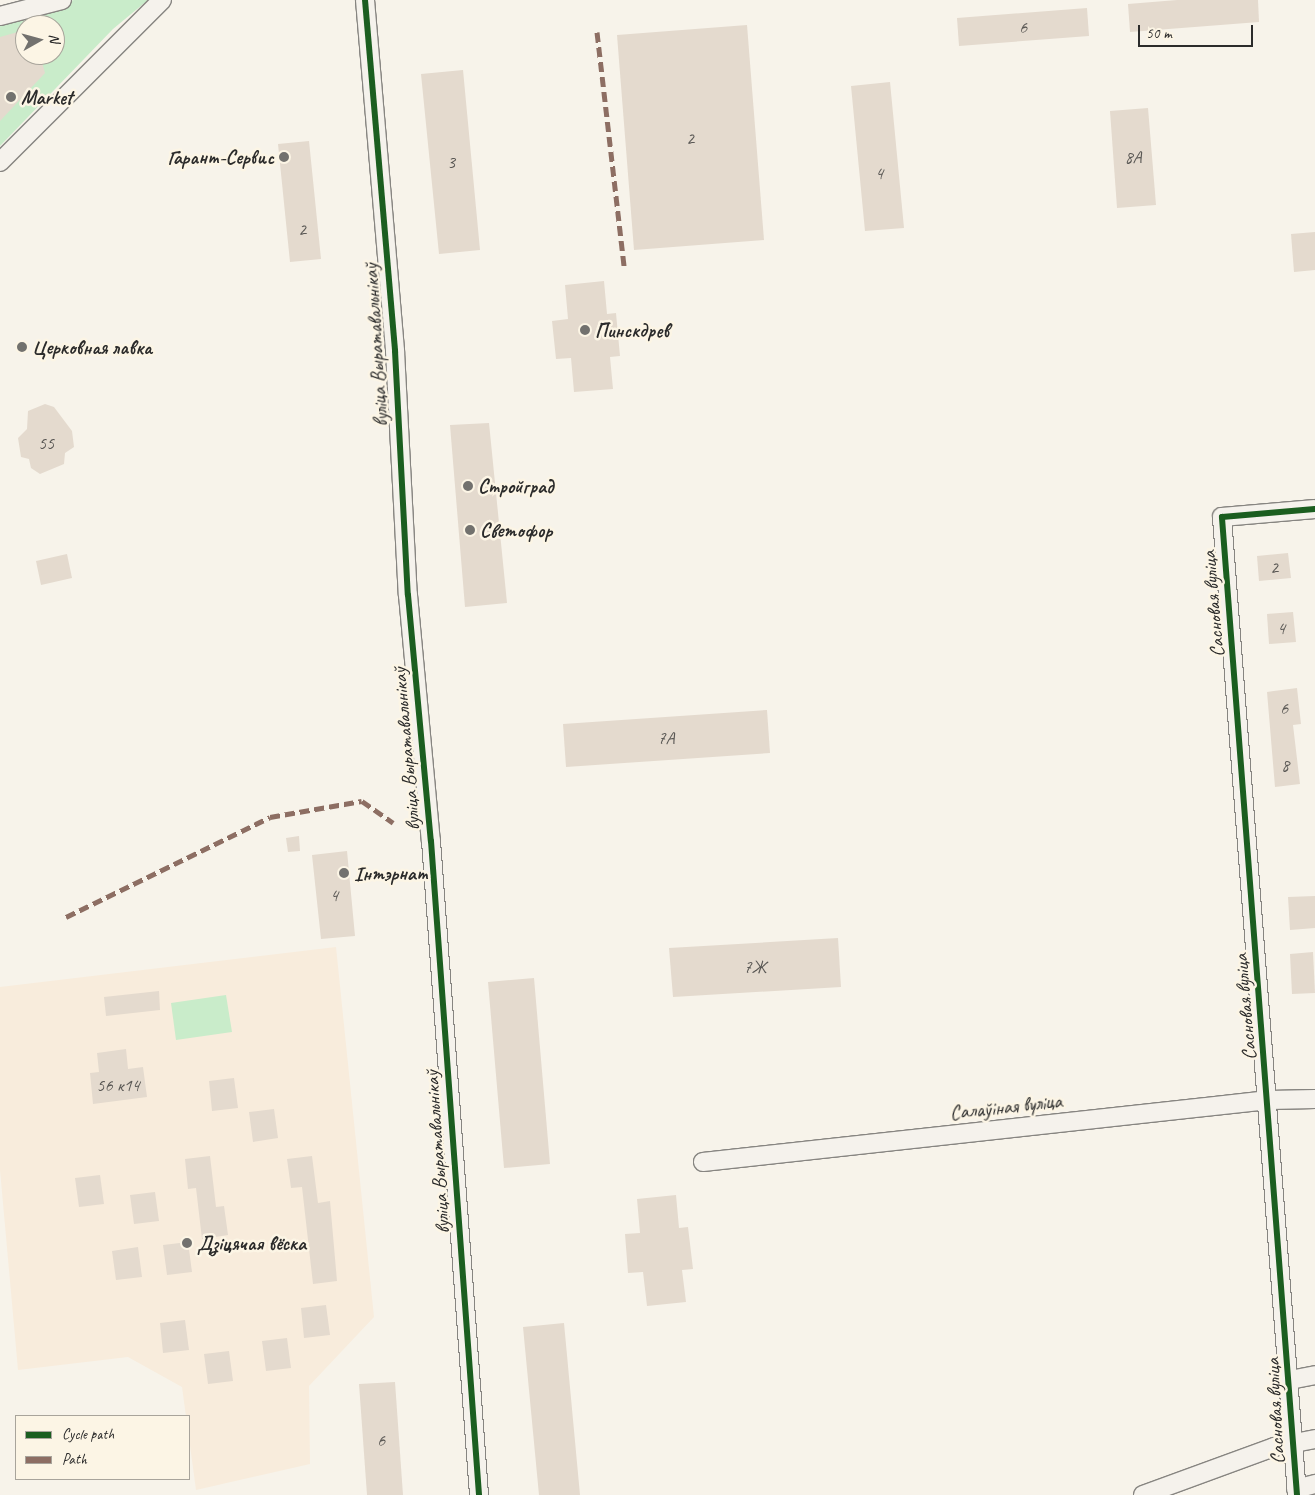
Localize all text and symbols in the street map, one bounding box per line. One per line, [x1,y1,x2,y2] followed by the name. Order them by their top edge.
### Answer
[15,15,65,65] north arrow
[1140,15,1255,47] scale bar
[1019,16,1027,38] house number: 6
[1146,24,1172,43] text: 50 m
[45,33,63,44] text: N
[21,85,72,109] place label: Market
[5,91,17,103] marker: Market
[686,127,694,149] house number: 2
[167,145,274,169] place label: Гарант-Сервис
[1124,146,1142,168] house number: 8А
[278,151,290,163] marker: Гарант-Сервис
[447,151,455,173] house number: 3
[875,162,883,184] house number: 4
[298,218,306,240] house number: 2
[358,263,394,427] street label: вуліца Выратавальнікаў
[595,318,669,342] place label: Пинскдрев
[579,324,591,336] marker: Пинскдрев
[32,335,153,359] place label: Церковная лавка
[16,341,28,353] marker: Церковная лавка
[38,432,54,454] house number: 55
[478,474,553,498] place label: Стройград
[462,480,474,492] marker: Стройград
[480,518,552,542] place label: Светофор
[464,524,476,536] marker: Светофор
[1196,550,1230,658] street label: Сасновая вуліца
[1270,556,1278,578] house number: 2
[1277,617,1285,639] house number: 4
[387,666,425,832] street label: вуліца Выратавальнікаў
[1280,697,1288,719] house number: 6
[657,727,675,749] house number: 7А
[1281,754,1289,776] house number: 8
[354,861,428,885] place label: Інтэрнат
[338,867,350,879] marker: Інтэрнат
[330,884,338,906] house number: 4
[1228,953,1262,1061] street label: Сасновая вуліца
[744,956,766,978] house number: 7Ж
[419,1070,455,1234] street label: вуліца Выратавальнікаў
[96,1074,140,1096] house number: 56 к14
[949,1089,1063,1125] street label: Салаўіная вуліца
[197,1231,306,1255] place label: Дзіцячая вёска
[181,1237,193,1249] marker: Дзіцячая вёска
[1260,1357,1290,1465] street label: Сасновая вуліца
[15,1415,190,1480] legend
[62,1425,114,1444] text: Cycle path
[377,1429,385,1451] house number: 6
[62,1450,87,1469] text: Path

